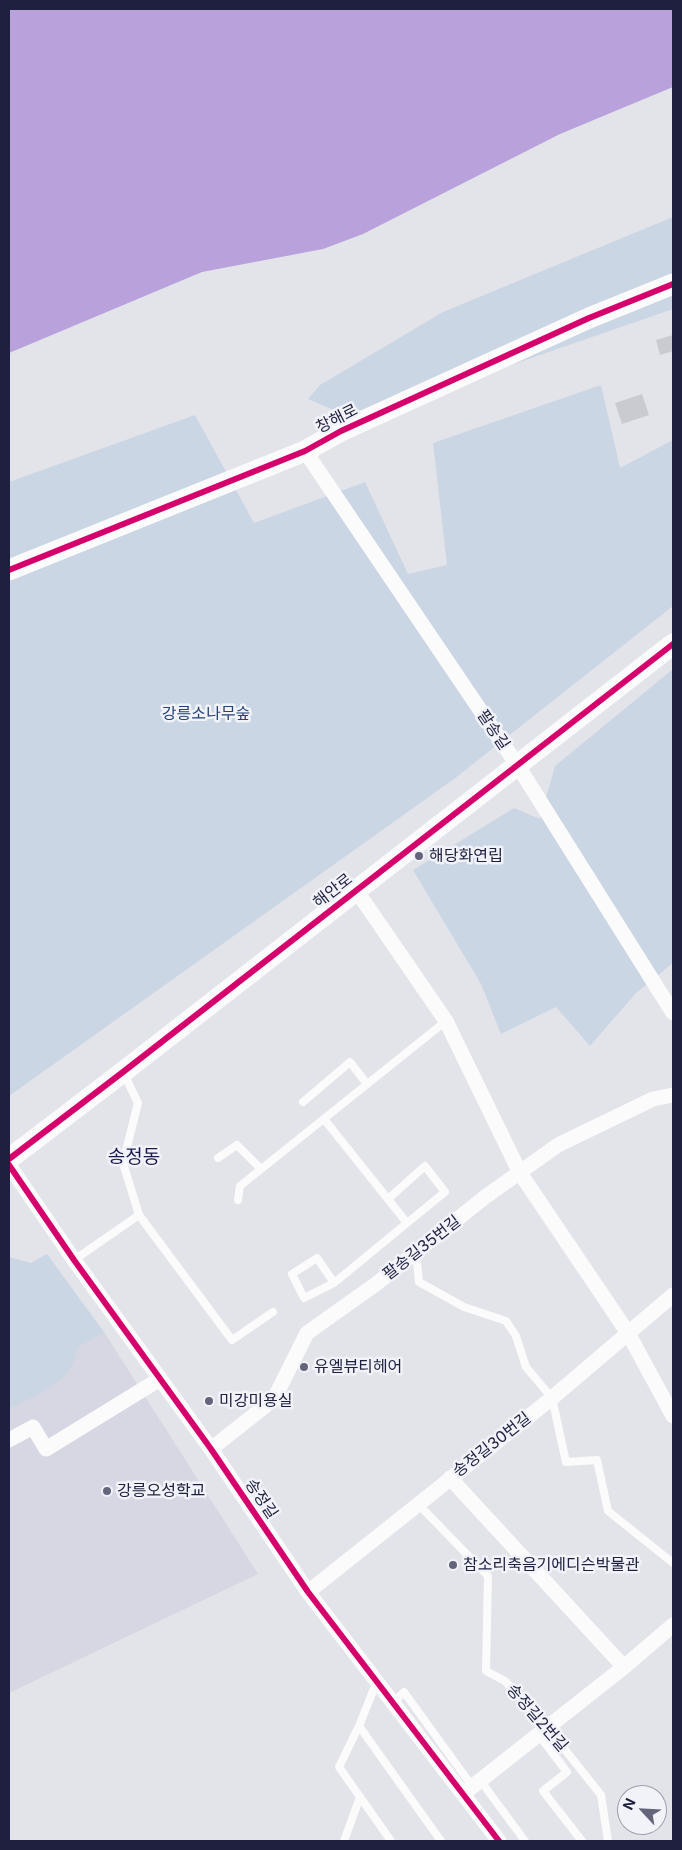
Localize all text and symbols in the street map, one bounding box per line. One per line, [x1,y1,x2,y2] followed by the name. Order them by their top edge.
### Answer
[313,400,361,438] street label: 창해로
[162,704,250,724] park label: 강릉소나무숲
[473,706,513,754] street label: 팔송길
[429,846,503,866] place label: 해당화연립
[413,850,425,862] marker: 해당화연립
[310,870,356,912] street label: 해안로
[108,1146,160,1168] district label: 송정동
[379,1212,465,1284] street label: 팔송길35번길
[314,1357,402,1377] place label: 유엘뷰티헤어
[298,1361,310,1373] marker: 유엘뷰티헤어
[219,1391,293,1411] place label: 미강미용실
[203,1395,215,1407] marker: 미강미용실
[449,1409,535,1481] street label: 송정길30번길
[241,1475,281,1523] street label: 송정길
[117,1481,205,1501] place label: 강릉오성학교
[101,1485,113,1497] marker: 강릉오성학교
[463,1555,640,1575] place label: 참소리축음기에디슨박물관
[447,1559,459,1571] marker: 참소리축음기에디슨박물관
[502,1680,572,1756] street label: 송정길2번길
[617,1785,667,1835] north arrow
[619,1795,639,1812] text: N

